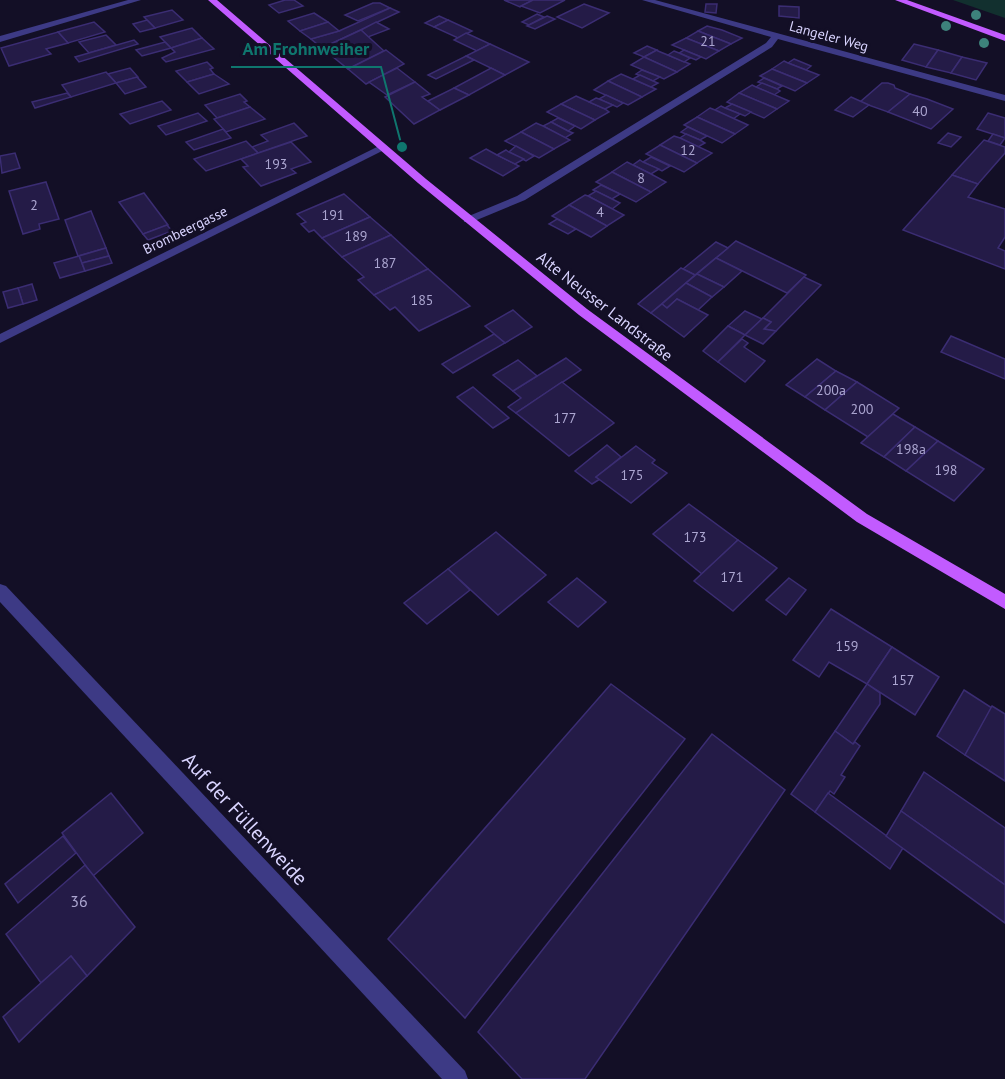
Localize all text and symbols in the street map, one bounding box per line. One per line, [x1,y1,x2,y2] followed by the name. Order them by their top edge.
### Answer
[787,17,871,55] street label: Langeler Weg
[231,31,381,67] callout: Am Frohnweiher
[700,32,716,50] house number: 21
[243,37,370,60] text: Am Frohnweiher
[912,102,928,120] house number: 40
[680,141,696,159] house number: 12
[265,155,287,173] house number: 193
[637,169,645,187] house number: 8
[30,196,38,214] house number: 2
[140,202,230,258] street label: Brombeergasse
[596,203,604,221] house number: 4
[322,206,344,224] house number: 191
[345,227,367,245] house number: 189
[533,247,677,365] street label: Alte Neusser Landstraße
[374,254,396,272] house number: 187
[411,291,433,309] house number: 185
[816,381,846,399] house number: 200a
[851,400,874,418] house number: 200
[554,409,576,427] house number: 177
[896,440,926,458] house number: 198a
[935,461,957,479] house number: 198
[621,466,643,484] house number: 175
[684,528,706,546] house number: 173
[721,568,743,586] house number: 171
[836,637,858,655] house number: 159
[892,671,914,689] house number: 157
[177,747,313,891] street label: Auf der Füllenweide
[70,891,88,911] house number: 36

